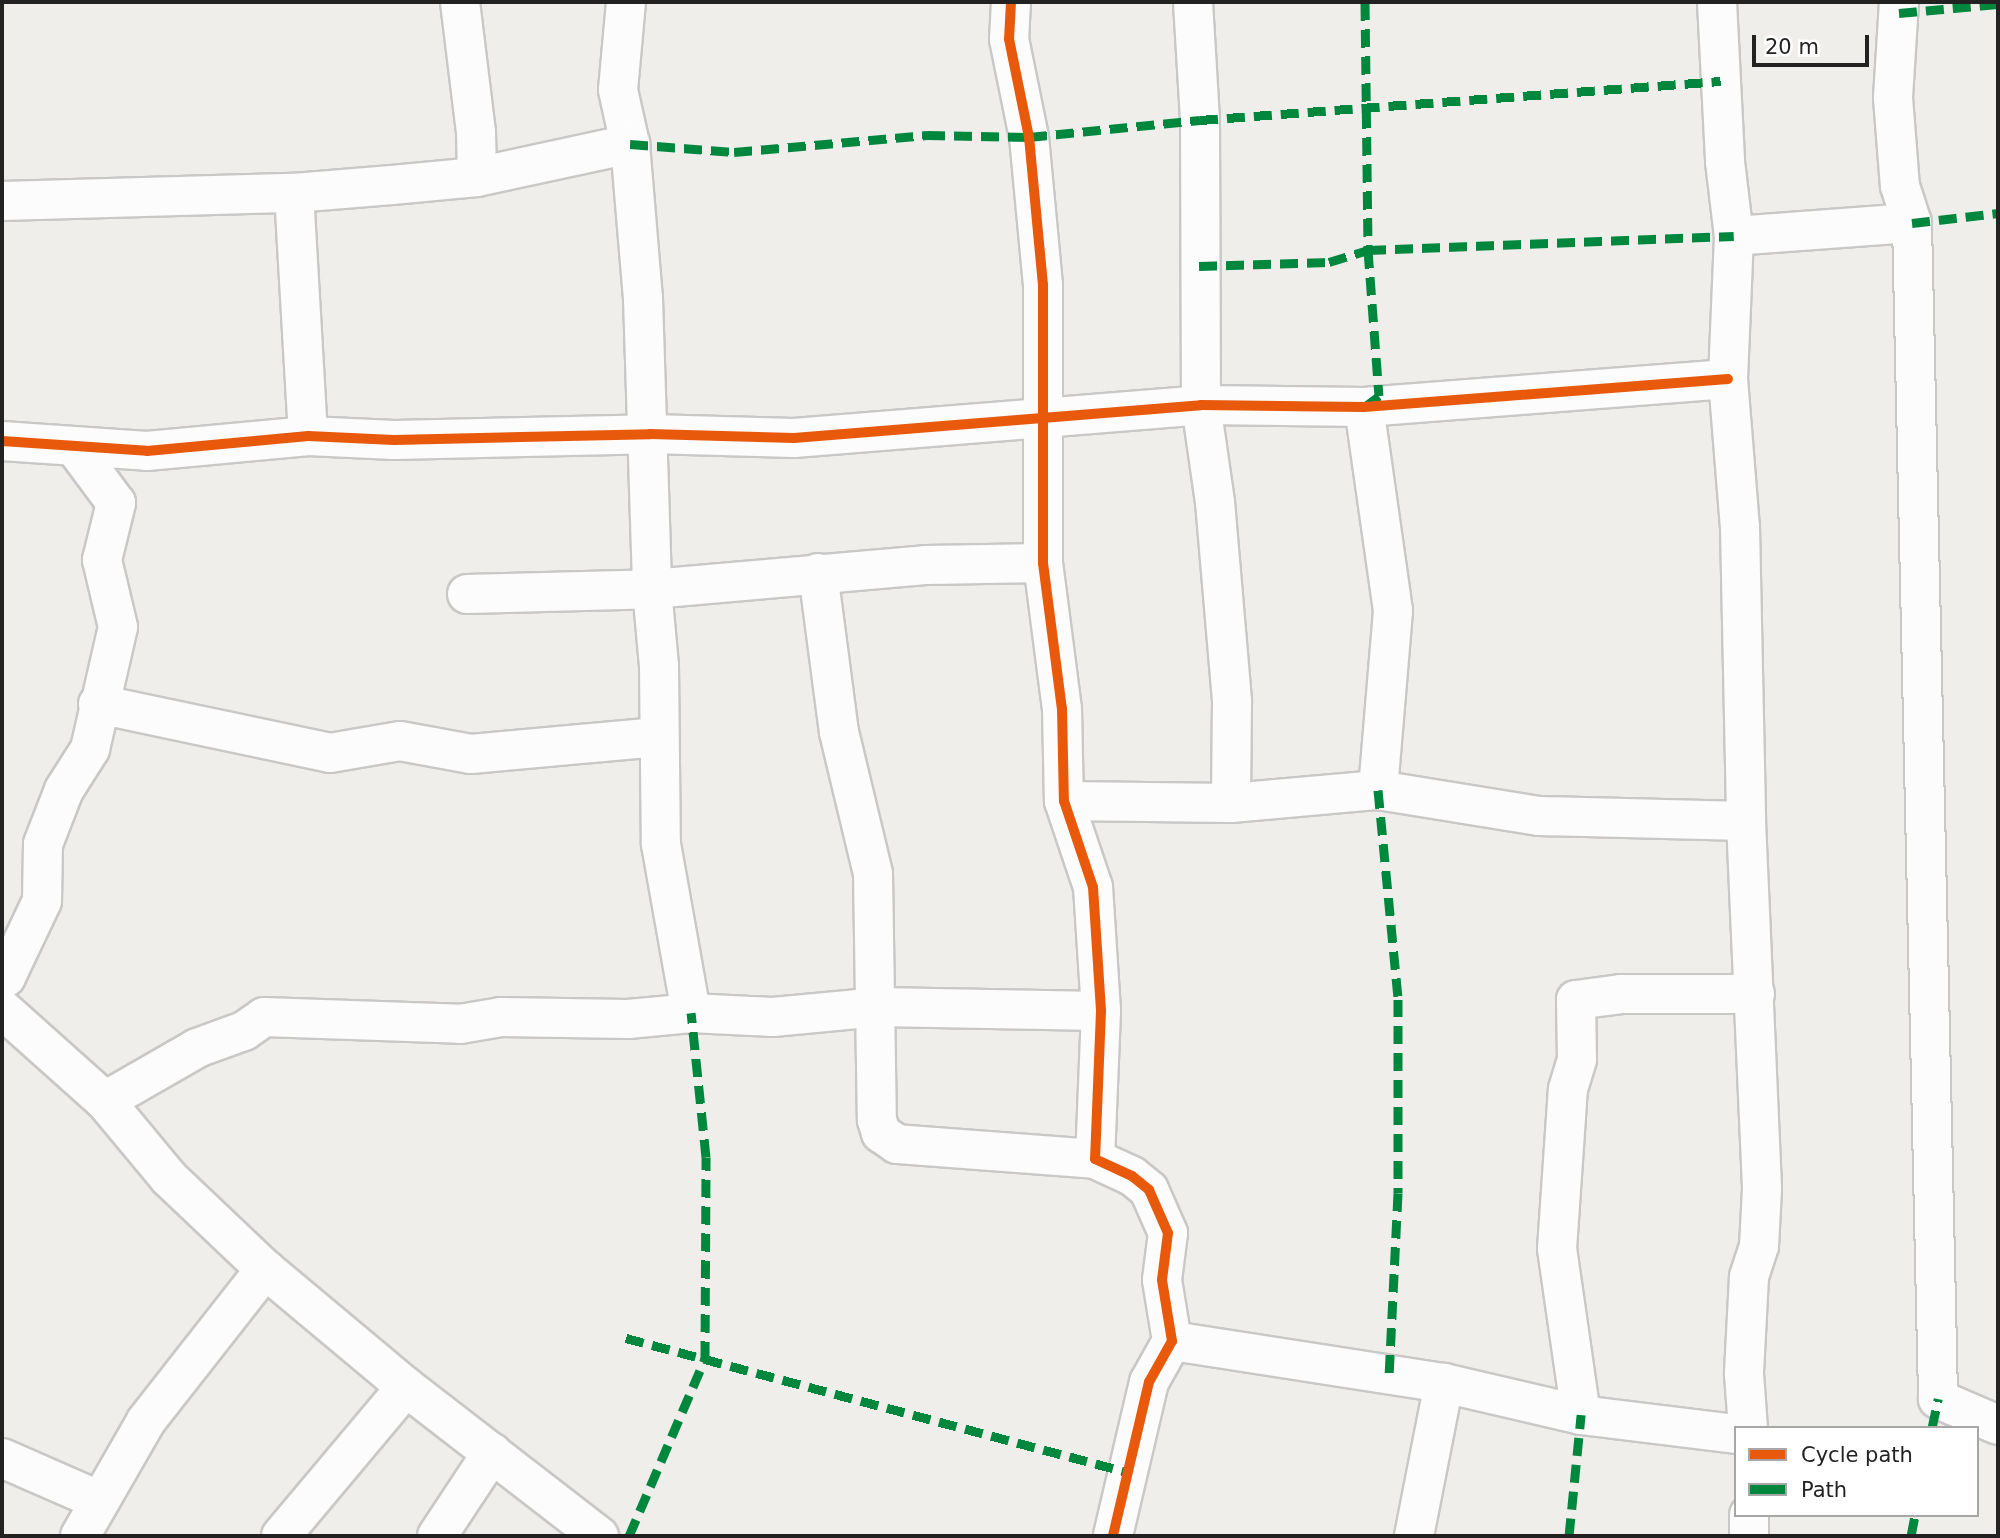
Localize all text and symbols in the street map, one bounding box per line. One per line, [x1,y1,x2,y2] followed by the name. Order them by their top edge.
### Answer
[1755,21,1872,65] scale bar
[1765,35,1819,59] text: 20 m
[1734,1426,1979,1517] legend
[1801,1443,1913,1467] text: Cycle path
[1801,1478,1847,1502] text: Path

